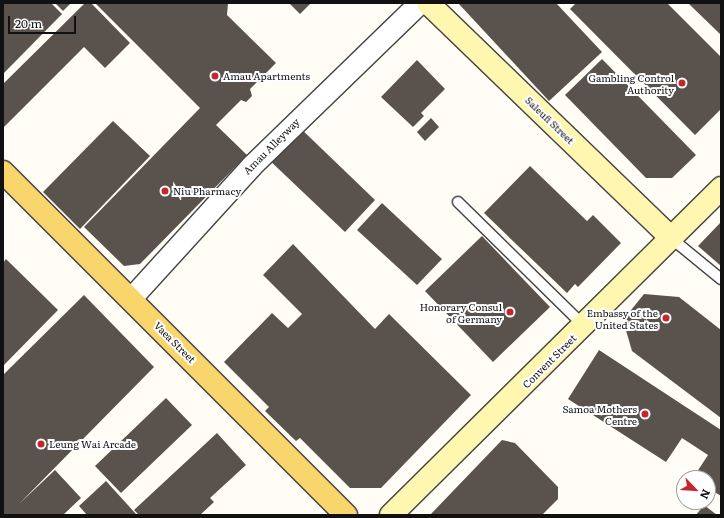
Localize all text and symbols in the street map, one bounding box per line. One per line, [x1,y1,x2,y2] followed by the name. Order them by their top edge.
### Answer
[10,8,78,34] scale bar
[15,14,42,32] text: 20 m
[223,70,310,82] place label: Amau Apartments
[210,71,220,81] marker: Amau Apartments
[588,71,674,94] place label: Gambling Control Authority
[677,78,687,88] marker: Gambling Control Authority
[523,94,577,146] street label: Saleufi Street
[241,116,301,176] street label: Amau Alleyway
[173,185,241,197] place label: Niu Pharmacy
[160,186,170,196] marker: Niu Pharmacy
[420,300,502,324] place label: Honorary Consul of Germany
[587,306,658,330] place label: Embassy of the United States
[505,307,515,317] marker: Honorary Consul of Germany
[661,313,671,323] marker: Embassy of the United States
[152,319,198,365] street label: Vaea Street
[520,332,578,390] street label: Convent Street
[562,402,637,426] place label: Samoa Mothers Centre
[640,409,650,419] marker: Samoa Mothers Centre
[49,438,136,450] place label: Leung Wai Arcade
[36,439,46,449] marker: Leung Wai Arcade
[676,470,716,510] north arrow
[697,487,715,502] text: N

